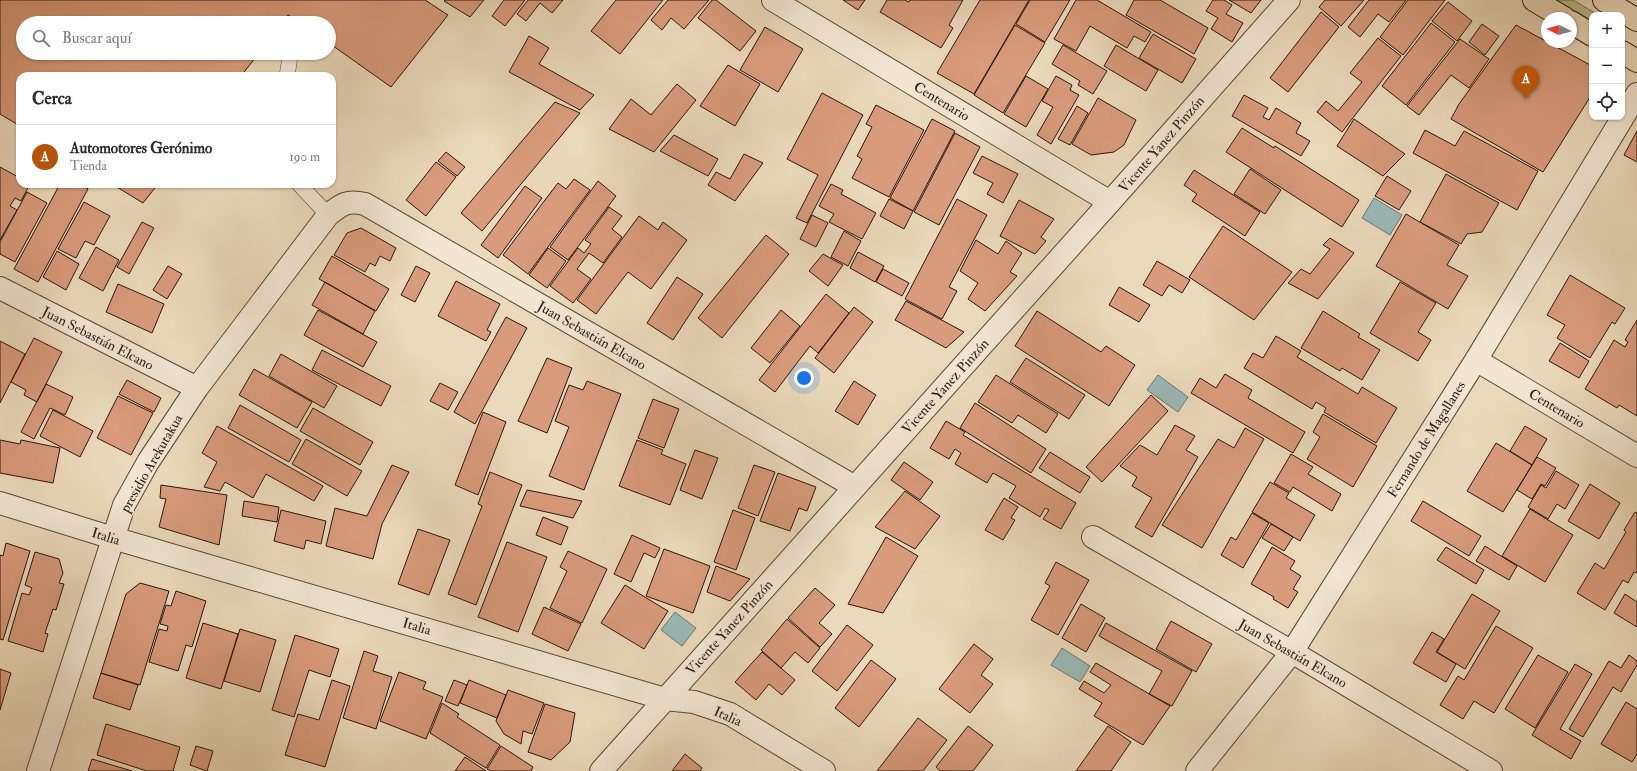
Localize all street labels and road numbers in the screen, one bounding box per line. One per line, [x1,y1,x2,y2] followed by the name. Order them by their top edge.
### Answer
[911,78,973,125] street label: Centenario
[1115,93,1208,196] street label: Vicente Yanez Pinzón
[533,297,649,374] street label: Juan Sebastián Elcano
[38,303,157,374] street label: Juan Sebastián Elcano
[898,335,993,437] street label: Vicente Yanez Pinzón
[1384,378,1469,501] street label: Fernando de Magallanes
[1526,385,1588,432] street label: Centenario
[116,411,187,517] street label: presidio Arekutakua
[90,524,122,549] street label: Italia
[682,576,777,678] street label: Vicente Yanez Pinzón
[401,614,433,639] street label: Italia
[1234,615,1350,692] street label: Juan Sebastián Elcano
[711,703,745,730] street label: Italia

